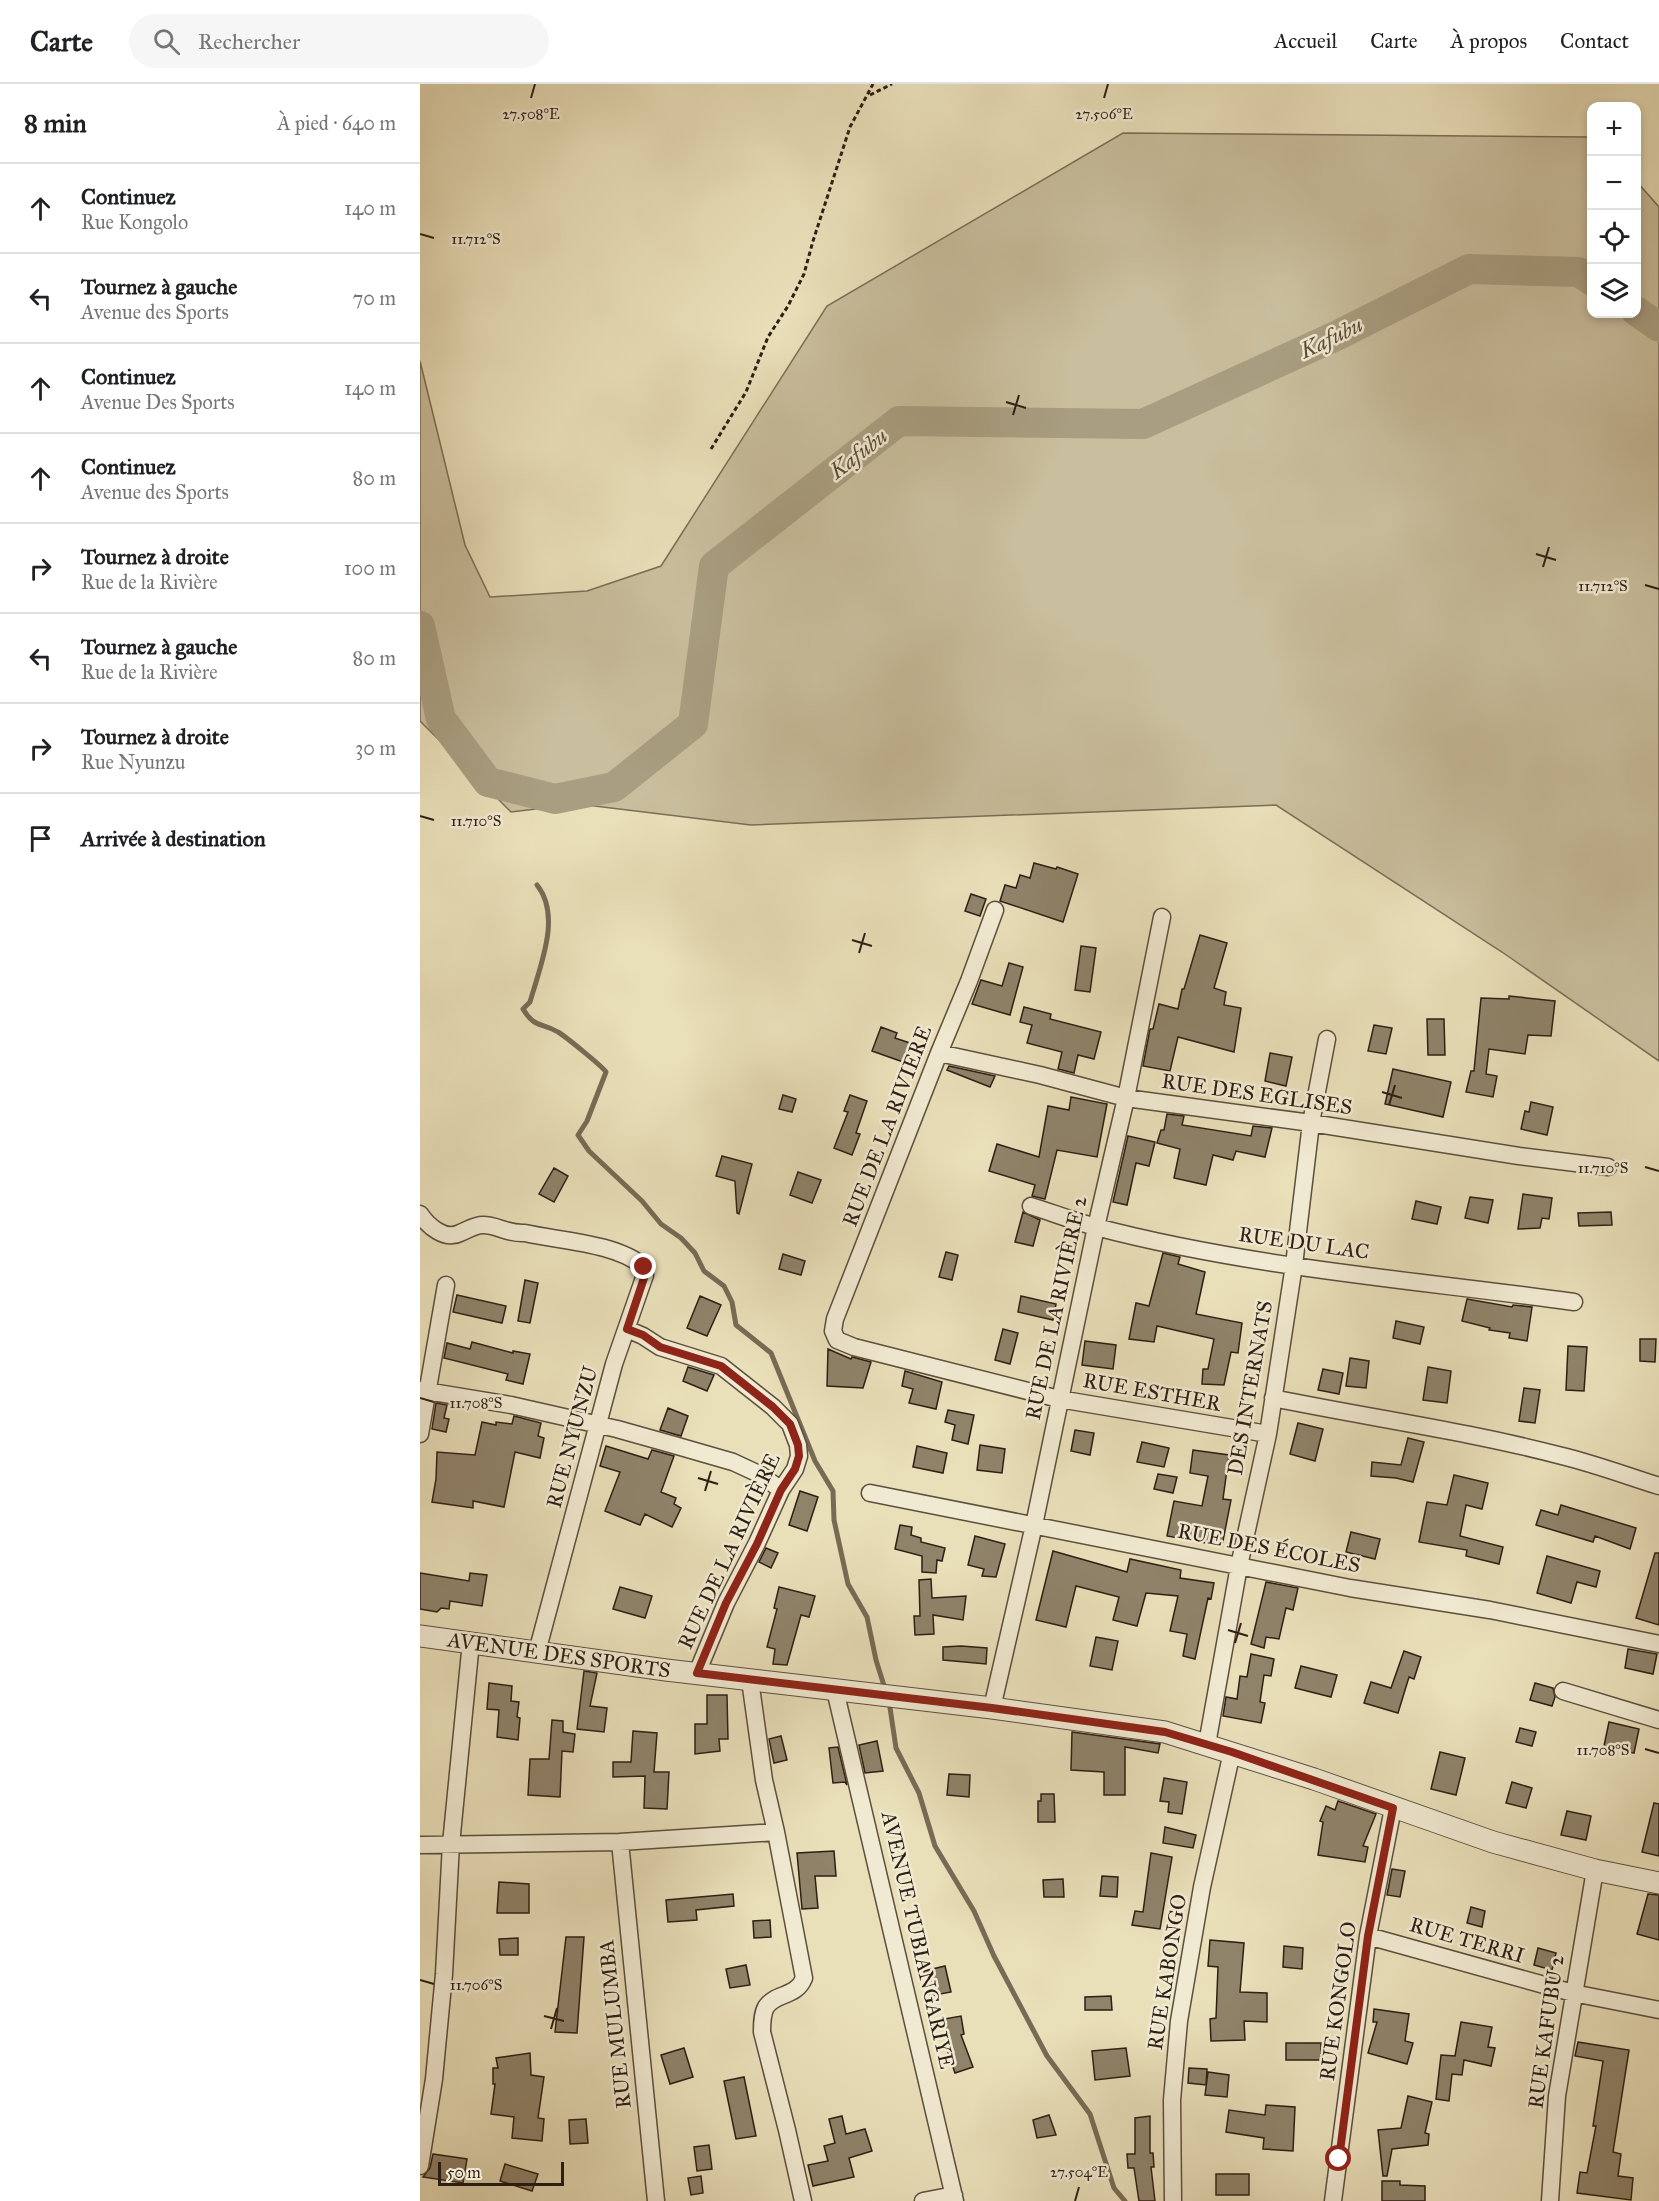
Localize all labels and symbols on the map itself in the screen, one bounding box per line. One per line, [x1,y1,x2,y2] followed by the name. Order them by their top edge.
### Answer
[502,105,560,123] text: 27.508°E
[1075,105,1133,123] text: 27.506°E
[451,230,501,248] text: 11.712°S
[1294,311,1367,365] water label: Kafubu
[823,422,893,485] water label: Kafubu
[1578,577,1628,595] text: 11.712°S
[451,812,501,830] text: 11.710°S
[837,1022,937,1230] street label: RUE DE LA RIVIERE
[1160,1068,1354,1120] street label: RUE DES EGLISES
[1578,1159,1628,1177] text: 11.710°S
[1019,1193,1093,1422] street label: RUE DE LA RIVIÈRE 2
[1237,1221,1371,1265] street label: RUE DU LAC
[630,1253,656,1279] route end
[1222,1299,1278,1477] street label: DES INTERNATS
[541,1363,604,1511] street label: RUE NYUNZU
[1081,1367,1224,1417] street label: RUE ESTHER
[450,1394,502,1412] text: 11.708°S
[671,1449,786,1653] street label: RUE DE LA RIVIÈRE
[1175,1517,1363,1578] street label: RUE DES ÉCOLES
[445,1626,672,1684] street label: AVENUE DES SPORTS
[1577,1741,1629,1759] text: 11.708°S
[875,1808,960,2071] street label: AVENUE TUBIANGARIYE
[1142,1892,1192,2052] street label: RUE KABONGO
[1407,1911,1527,1969] street label: RUE TERRI
[1314,1920,1362,2082] street label: RUE KONGOLO
[593,1938,637,2110] street label: RUE MULUMBA
[1522,1953,1570,2110] street label: RUE KAFUBU 2
[450,1976,502,1994] text: 11.706°S
[1325,2145,1351,2171] route start
[438,2159,564,2186] scale bar
[1050,2163,1108,2181] text: 27.504°E

